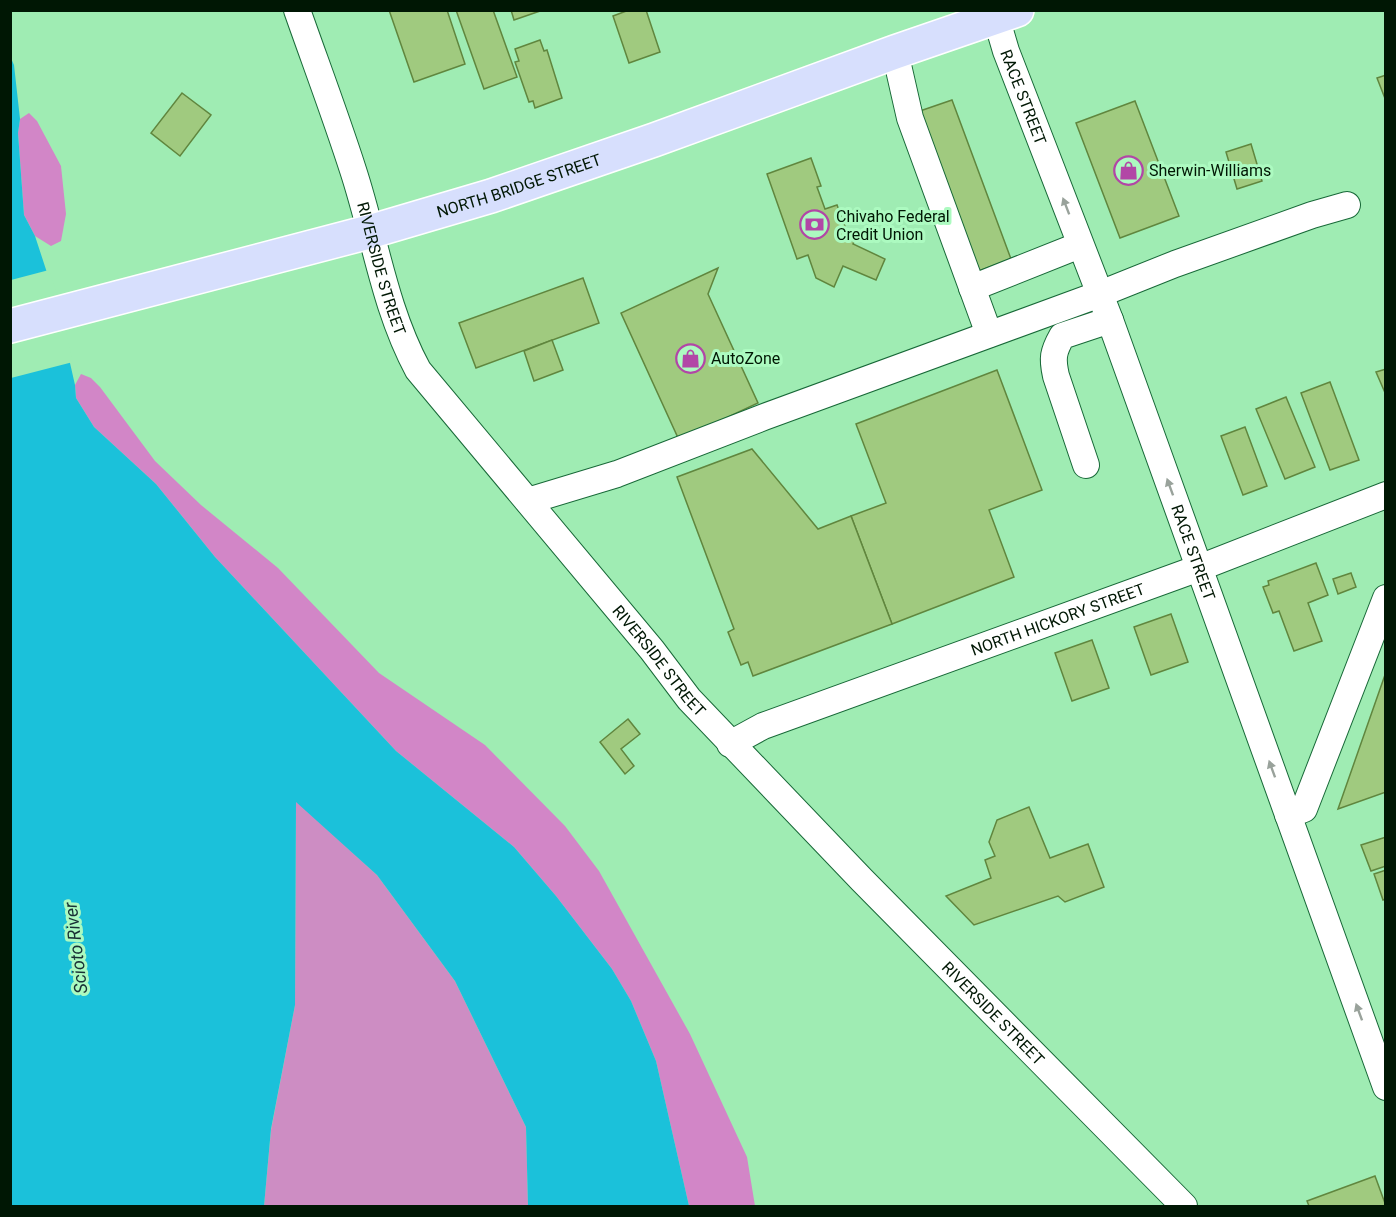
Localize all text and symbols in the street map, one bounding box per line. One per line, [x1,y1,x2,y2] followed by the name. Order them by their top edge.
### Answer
[996,47,1050,148] street label: RACE STREET
[434,150,604,222] street label: NORTH BRIDGE STREET
[1112,154,1144,186] shop icon: Sherwin-Williams
[1149,161,1271,180] place label: Sherwin-Williams
[1060,196,1070,214] one-way arrow
[353,200,410,338] street label: RIVERSIDE STREET
[836,207,950,244] place label: Chivaho Federal Credit Union
[799,209,831,241] bank icon: Chivaho Federal Credit Union
[674,342,706,374] shop icon: AutoZone
[711,349,780,368] place label: AutoZone
[1164,478,1174,496] one-way arrow
[1167,502,1219,603] street label: RACE STREET
[968,579,1148,660] street label: NORTH HICKORY STREET
[608,601,710,721] street label: RIVERSIDE STREET
[1266,760,1276,778] one-way arrow
[59,900,92,995] water label: Scioto River
[938,958,1049,1069] street label: RIVERSIDE STREET
[1353,1003,1363,1021] one-way arrow

